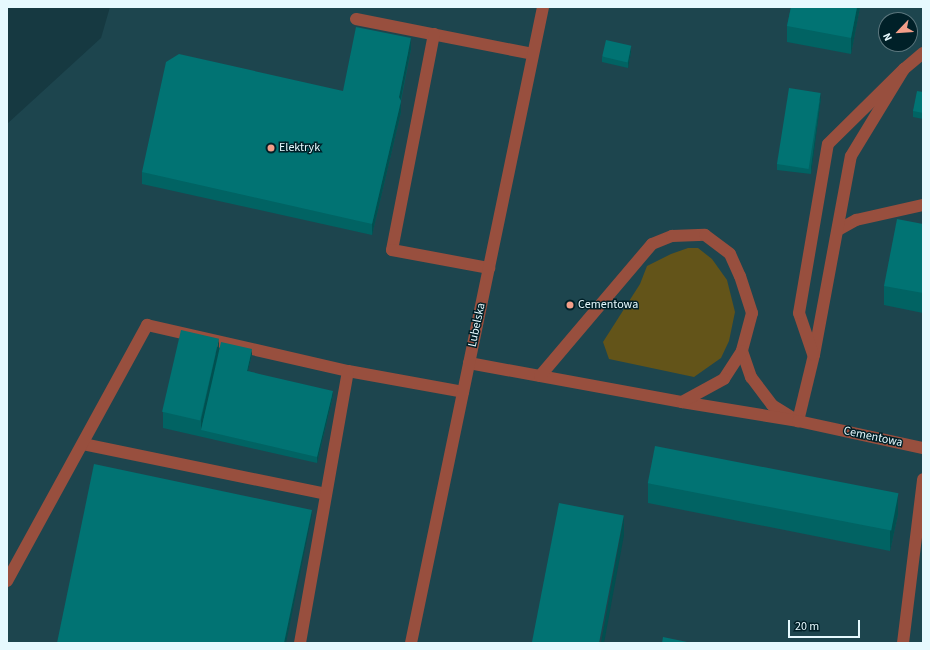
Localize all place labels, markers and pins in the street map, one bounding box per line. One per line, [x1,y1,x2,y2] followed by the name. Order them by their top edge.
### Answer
[279,141,320,155] place label: Elektryk
[266,143,276,153] marker: Elektryk
[578,298,638,312] place label: Cementowa
[565,300,575,310] marker: Cementowa

